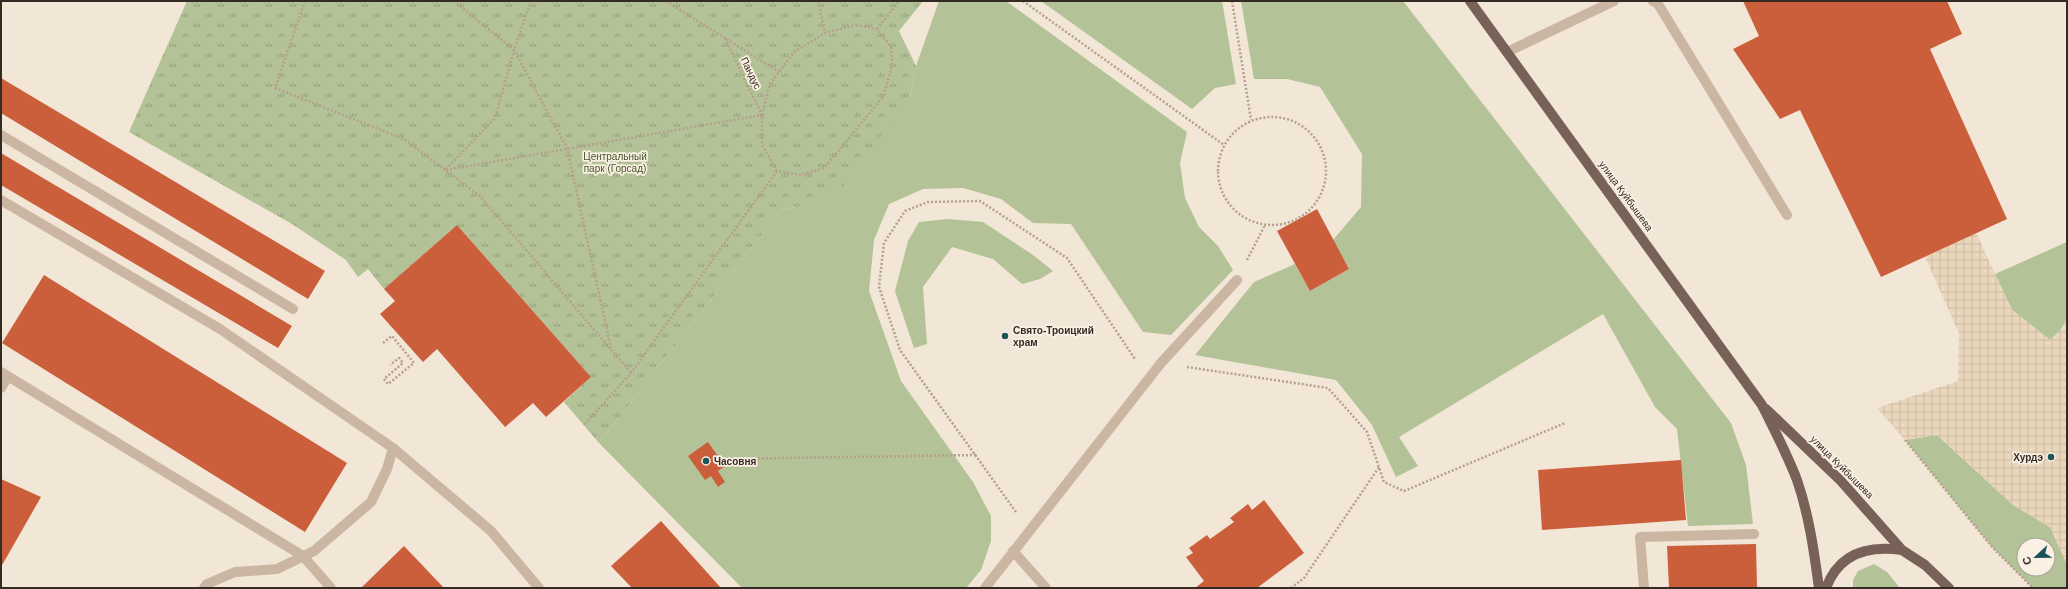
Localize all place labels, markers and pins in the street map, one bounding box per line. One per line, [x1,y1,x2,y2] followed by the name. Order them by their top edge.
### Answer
[1013,325,1094,348] place label: Свято-Троицкий храм
[1000,331,1010,341] marker: Свято-Троицкий храм
[2013,452,2043,463] place label: Хурдэ
[2046,452,2056,462] marker: Хурдэ
[701,456,711,466] marker: Часовня
[714,456,756,467] place label: Часовня

